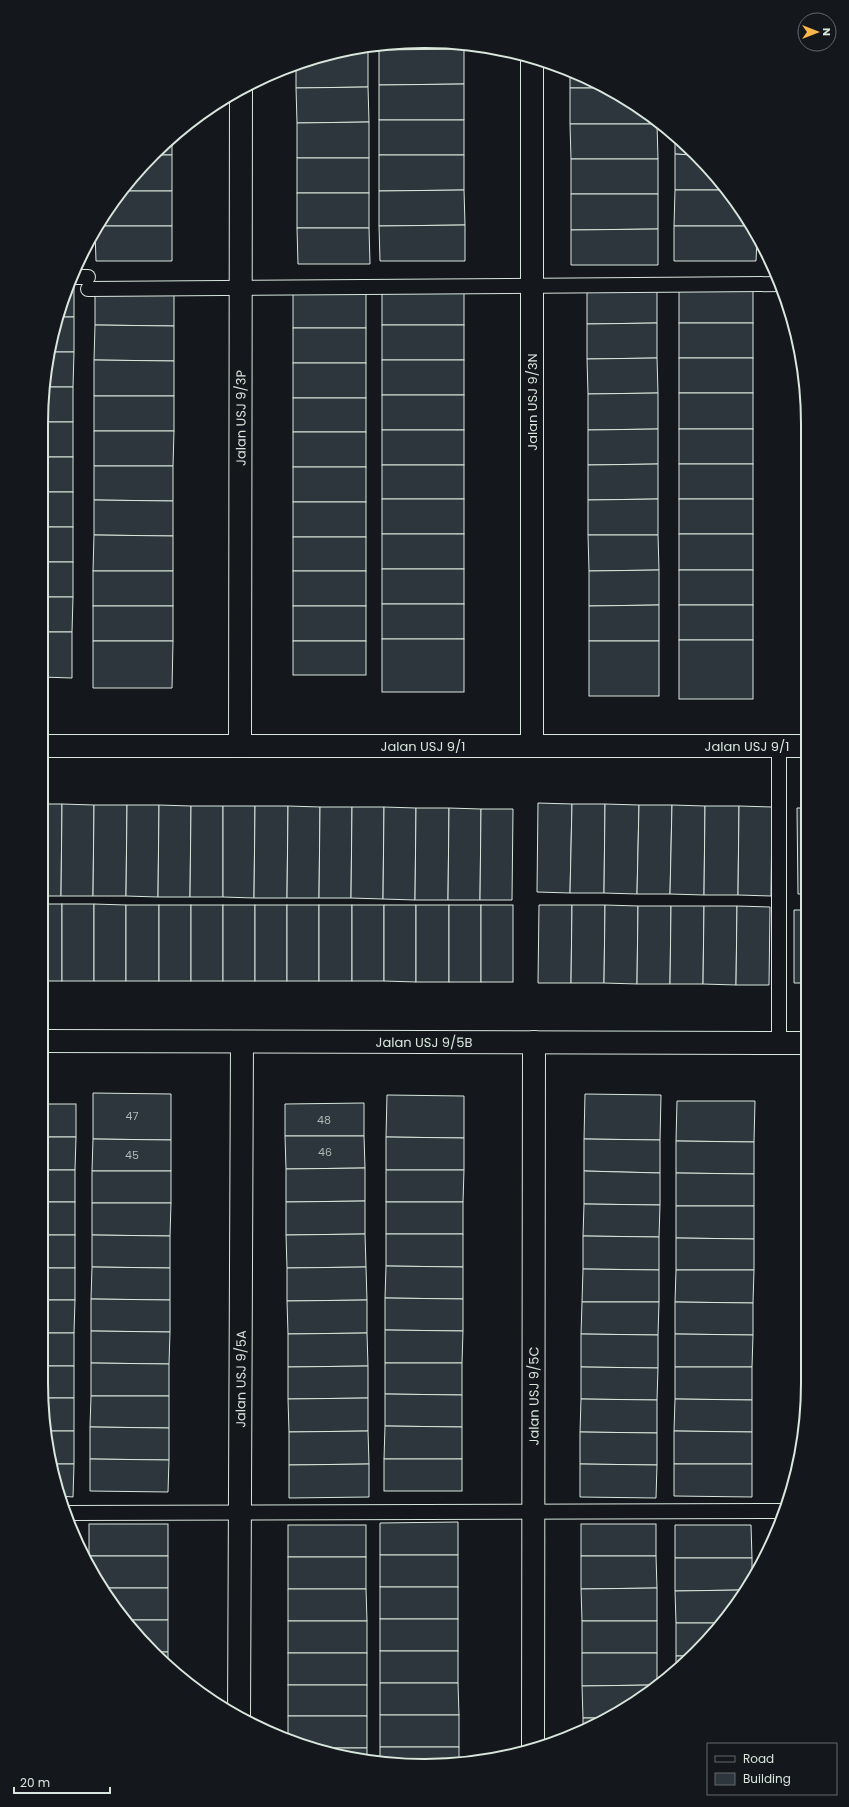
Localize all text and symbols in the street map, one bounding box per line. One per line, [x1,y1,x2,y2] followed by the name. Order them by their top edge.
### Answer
[797,12,837,52] north arrow
[819,28,835,36] text: N
[523,353,542,451] street label: Jalan USJ 9/3N
[231,370,251,466] street label: Jalan USJ 9/3P
[381,737,465,756] street label: Jalan USJ 9/1
[705,737,789,756] street label: Jalan USJ 9/1
[376,1033,472,1052] street label: Jalan USJ 9/5B
[126,1108,138,1124] house number: 47
[317,1112,331,1128] house number: 48
[318,1144,332,1160] house number: 46
[125,1147,139,1163] house number: 45
[231,1330,251,1428] street label: Jalan USJ 9/5A
[524,1347,544,1445] street label: Jalan USJ 9/5C
[707,1743,837,1795] legend
[743,1750,774,1767] text: Road
[14,1769,110,1795] scale bar
[743,1770,791,1787] text: Building
[20,1774,50,1791] text: 20 m

